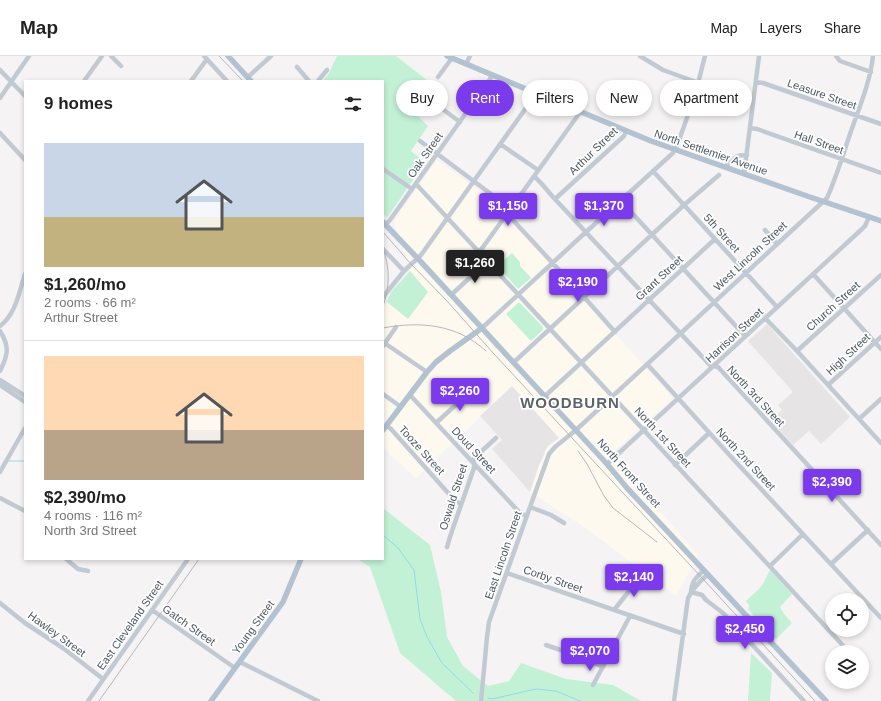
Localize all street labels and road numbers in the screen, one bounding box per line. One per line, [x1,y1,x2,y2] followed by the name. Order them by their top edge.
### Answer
[786,77,858,111] street label: Leasure Street
[566,125,620,177] street label: Arthur Street
[653,127,769,177] street label: North Settlemier Avenue
[793,128,845,156] street label: Hall Street
[405,130,445,180] street label: Oak Street
[702,211,742,255] street label: 5th Street
[711,219,789,293] street label: West Lincoln Street
[633,253,685,303] street label: Grant Street
[804,279,862,333] street label: Church Street
[703,305,765,365] street label: Harrison Street
[824,331,872,377] street label: High Street
[725,363,787,429] street label: North 3rd Street
[632,405,694,469] street label: North 1st Street
[397,423,447,477] street label: Tooze Street
[450,424,498,476] street label: Doud Street
[714,425,778,493] street label: North 2nd Street
[595,436,663,510] street label: North Front Street
[437,462,469,532] street label: Oswald Street
[482,509,524,601] street label: East Lincoln Street
[522,563,584,595] street label: Corby Street
[95,578,165,672] street label: East Cleveland Street
[230,598,276,656] street label: Young Street
[160,602,218,648] street label: Gatch Street
[26,609,88,659] street label: Hawley Street

